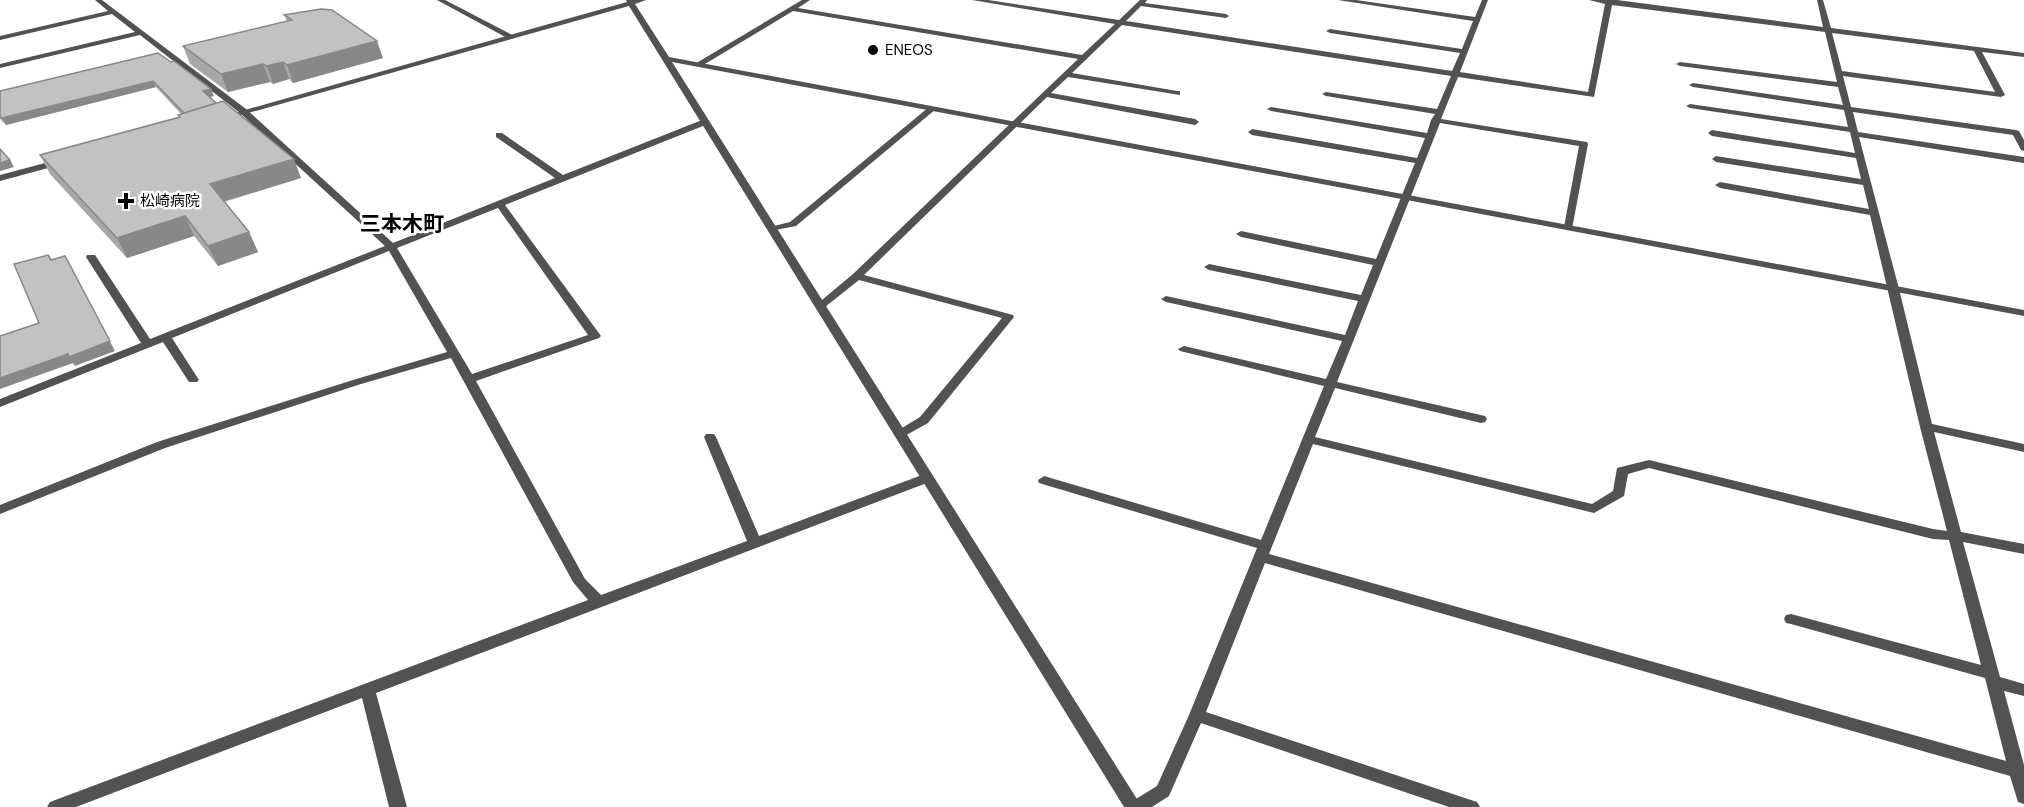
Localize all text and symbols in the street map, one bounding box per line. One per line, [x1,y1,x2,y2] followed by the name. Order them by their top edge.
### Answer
[885,40,933,60] place label: ENEOS
[866,43,880,57] marker: ENEOS
[140,191,200,211] place label: 松崎病院
[117,192,135,210] marker: 松崎病院
[360,210,444,238] district label: 三本木町

